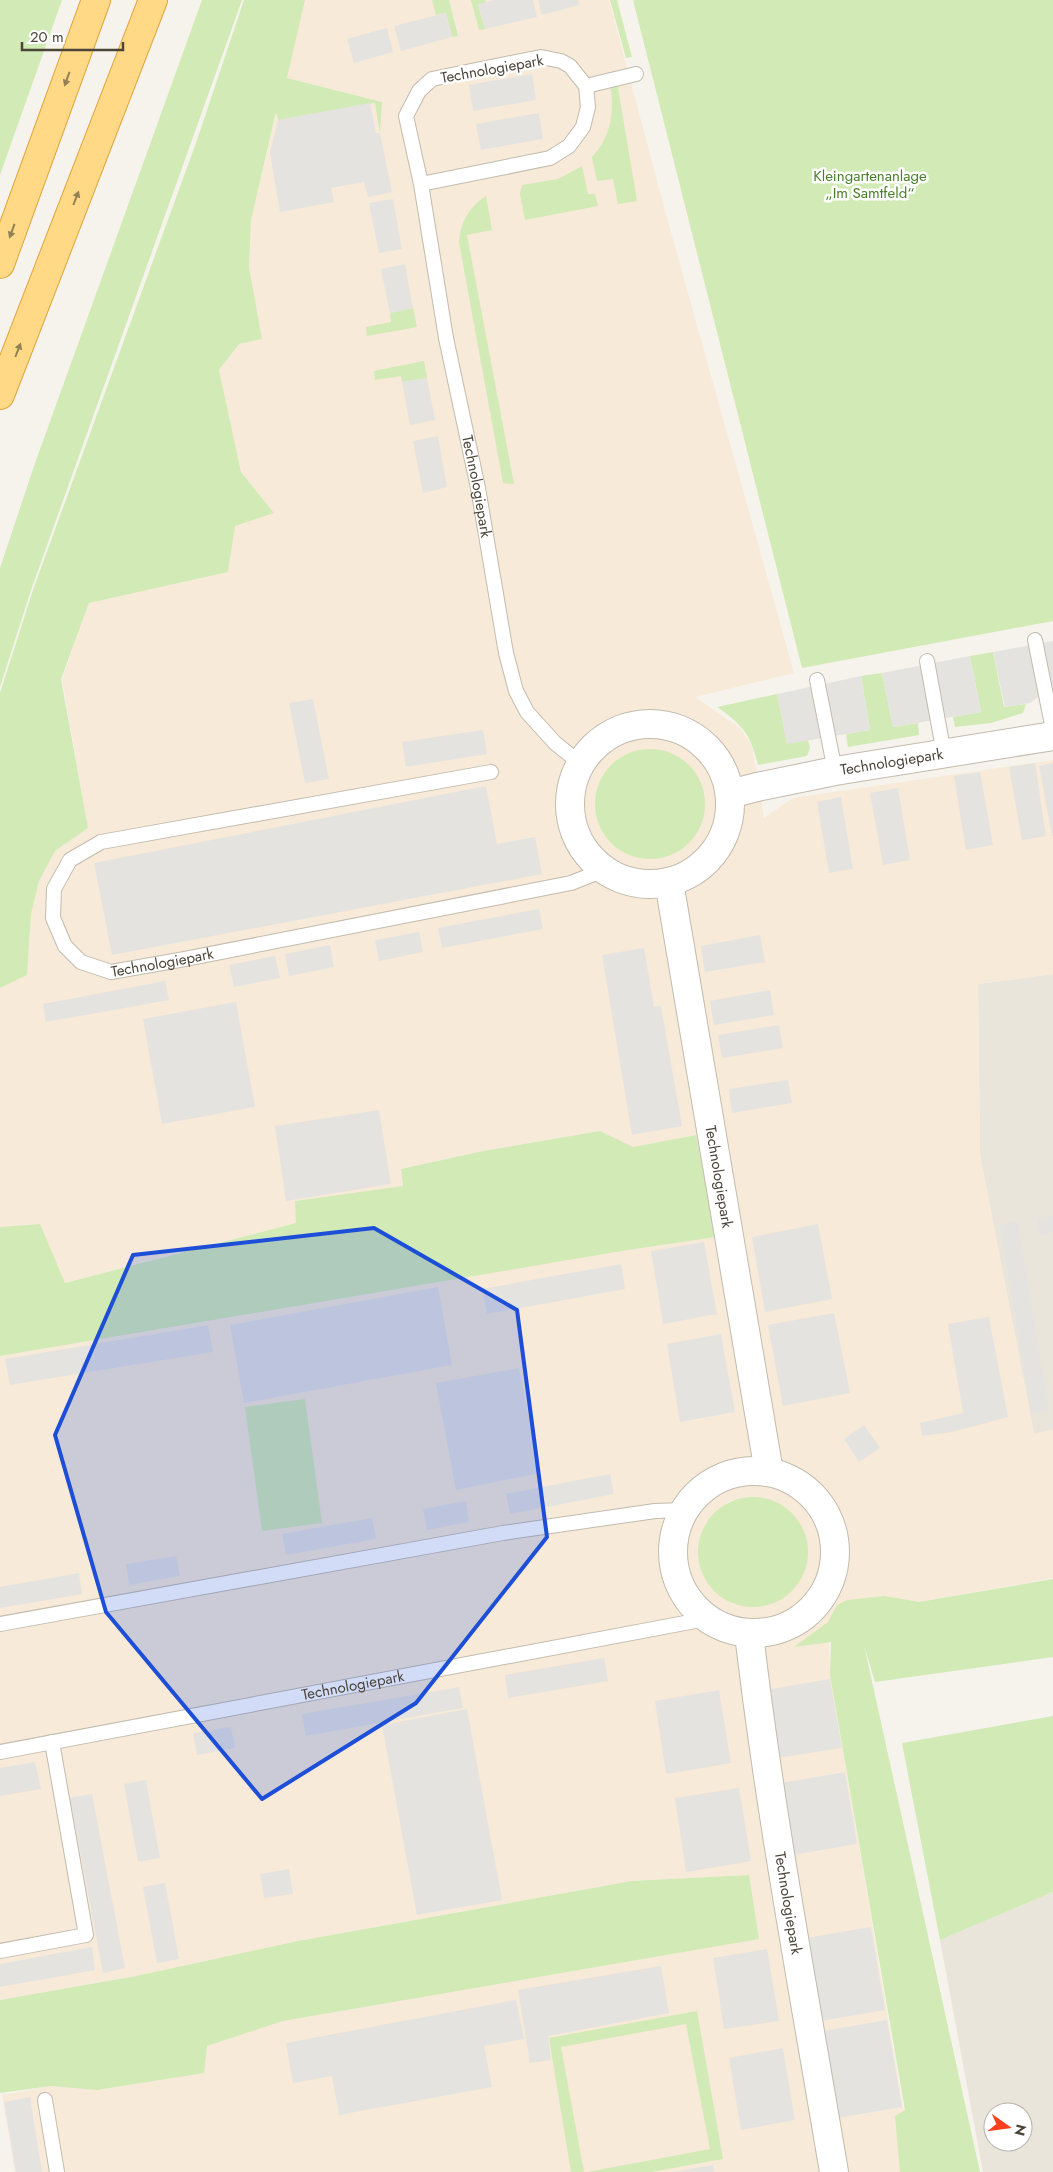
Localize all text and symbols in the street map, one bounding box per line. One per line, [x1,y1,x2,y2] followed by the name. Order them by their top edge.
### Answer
[22,20,124,52] scale bar
[30,26,64,48] text: 20 m
[439,49,545,89] street label: Technologiepark
[63,72,71,87] one-way arrow
[813,165,927,204] park label: Kleingartenanlage „Im Samtfeld“
[73,191,80,206] one-way arrow
[8,224,15,239] one-way arrow
[14,343,22,357] one-way arrow
[456,433,497,540] street label: Technologiepark
[839,743,945,781] street label: Technologiepark
[109,943,216,983] street label: Technologiepark
[699,1124,739,1230] street label: Technologiepark
[300,1665,406,1706] street label: Technologiepark
[769,1850,808,1957] street label: Technologiepark
[983,2102,1033,2152] north arrow
[1010,2122,1032,2138] text: N

